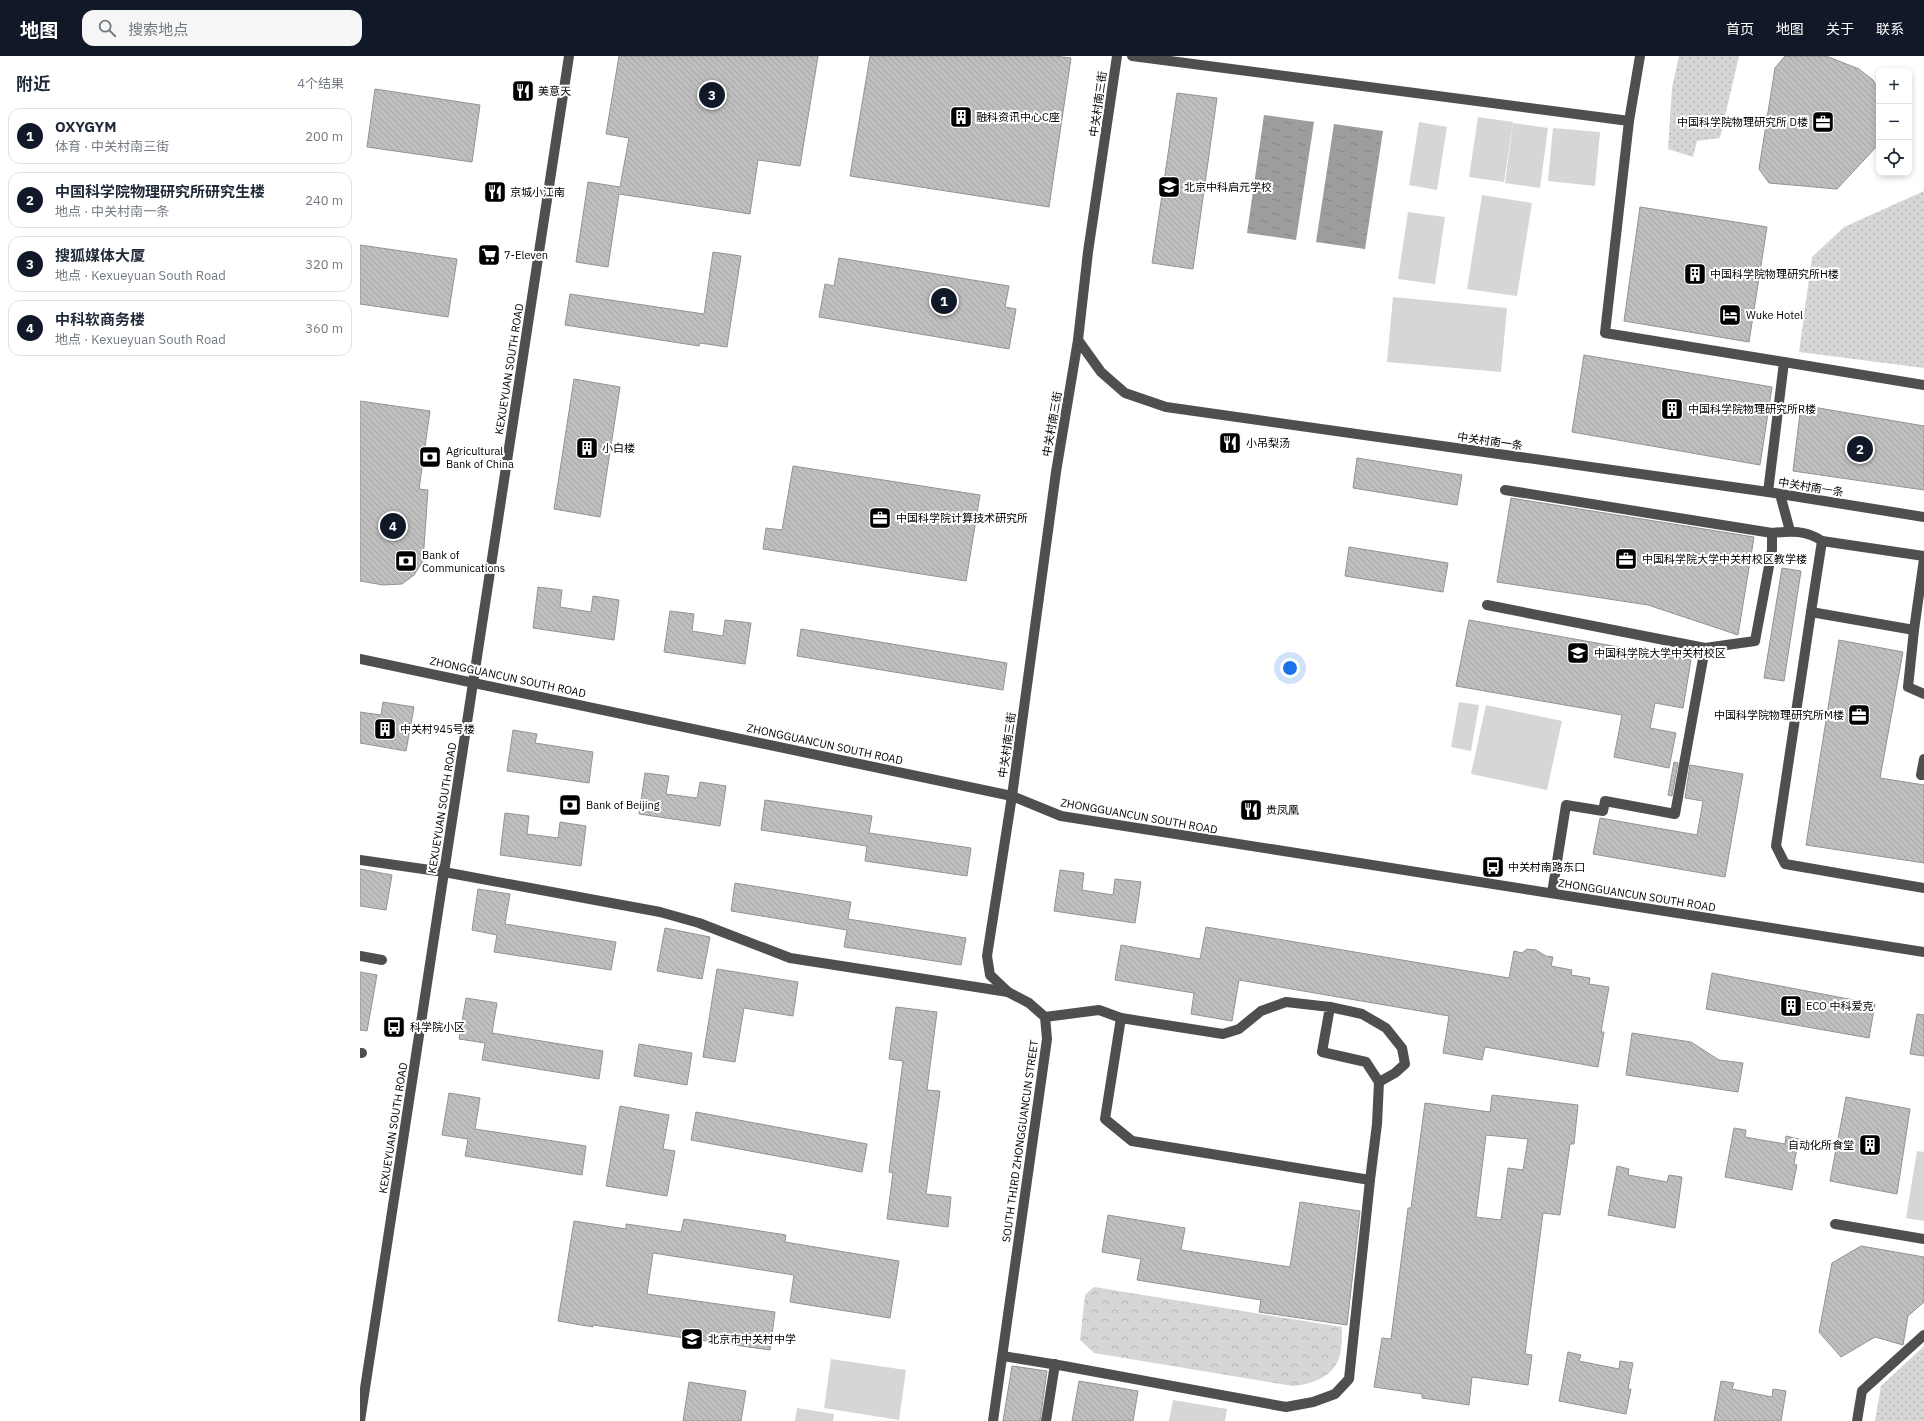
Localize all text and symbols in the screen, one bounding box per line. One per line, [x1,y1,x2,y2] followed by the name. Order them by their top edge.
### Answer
[82,10,362,46] search box
[96,17,118,39] icon: search
[20,18,58,42] text: 地图
[128,20,188,39] text: 搜索地点
[1726,20,1754,38] text: 首页
[1776,20,1804,38] text: 地图
[1826,20,1854,38] text: 关于
[1876,20,1904,38] text: 联系
[1876,68,1912,176] map controls
[1876,68,1912,104] button: +
[1086,70,1110,138] street label: 中关村南三街
[16,73,50,95] text: 附近
[297,75,344,92] text: 4个结果
[510,78,536,104] restaurant icon: 美意天
[699,80,725,110] pin: 3
[538,84,571,98] place label: 美意天
[948,104,974,130] building icon: 融科资讯中心C座
[1876,104,1912,140] button: −
[1810,109,1836,135] office icon: 中国科学院物理研究所 D楼
[976,110,1060,124] place label: 融科资讯中心C座
[1677,115,1808,129] place label: 中国科学院物理研究所 D楼
[55,117,117,136] text: OXYGYM
[26,128,34,145] text: 1
[305,128,343,145] text: 200 m
[55,138,169,155] text: 体育 · 中关村南三街
[1876,140,1912,176] button: locate
[1156,174,1182,200] school or university icon: 北京中科启元学校
[482,179,508,205] restaurant icon: 京城小江南
[1184,180,1272,194] place label: 北京中科启元学校
[55,182,265,201] text: 中国科学院物理研究所研究生楼
[510,185,565,199] place label: 京城小江南
[26,192,34,209] text: 2
[305,192,343,209] text: 240 m
[55,203,169,220] text: 地点 · 中关村南一条
[476,242,502,268] supermarket icon: 7-Eleven
[55,246,145,265] text: 搜狐媒体大厦
[504,248,548,262] place label: 7-Eleven
[26,256,34,273] text: 3
[305,256,343,273] text: 320 m
[1682,261,1708,287] building icon: 中国科学院物理研究所H楼
[55,267,226,284] text: 地点 · Kexueyuan South Road
[1710,267,1839,281] place label: 中国科学院物理研究所H楼
[931,286,957,316] pin: 1
[1717,302,1743,328] hotel icon: Wuke Hotel
[492,303,526,435] street label: KEXUEYUAN SOUTH ROAD
[1746,308,1803,322] place label: Wuke Hotel
[55,310,145,329] text: 中科软商务楼
[26,320,34,337] text: 4
[305,320,343,337] text: 360 m
[55,331,226,348] text: 地点 · Kexueyuan South Road
[1039,390,1065,458] street label: 中关村南三街
[1659,396,1685,422] building icon: 中国科学院物理研究所R楼
[1688,402,1816,416] place label: 中国科学院物理研究所R楼
[1456,429,1524,453] street label: 中关村南一条
[1217,430,1243,456] restaurant icon: 小吊梨汤
[1847,434,1873,464] pin: 2
[574,435,600,461] building icon: 小白楼
[1246,436,1290,450] place label: 小吊梨汤
[602,441,635,455] place label: 小白楼
[417,444,443,470] bank icon: Agricultural Bank of China
[446,444,514,471] place label: Agricultural Bank of China
[1777,475,1845,499] street label: 中关村南一条
[867,505,893,531] office icon: 中国科学院计算技术研究所
[380,511,406,541] pin: 4
[896,511,1028,525] place label: 中国科学院计算技术研究所
[1613,546,1639,572] office icon: 中国科学院大学中关村校区教学楼
[393,548,419,574] bank icon: Bank of Communications
[422,548,505,575] place label: Bank of Communications
[1642,552,1807,566] place label: 中国科学院大学中关村校区教学楼
[1565,640,1591,666] school or university icon: 中国科学院大学中关村校区
[1594,646,1726,660] place label: 中国科学院大学中关村校区
[429,654,587,700] street label: ZHONGGUANCUN SOUTH ROAD
[1280,658,1300,678] your location
[1846,702,1872,728] office icon: 中国科学院物理研究所M楼
[1714,708,1844,722] place label: 中国科学院物理研究所M楼
[995,711,1019,779] street label: 中关村南三街
[372,716,398,742] building icon: 中关村945号楼
[746,721,904,767] street label: ZHONGGUANCUN SOUTH ROAD
[400,722,475,736] place label: 中关村945号楼
[425,742,459,874] street label: KEXUEYUAN SOUTH ROAD
[557,792,583,818] bank icon: Bank of Beijing
[1059,795,1219,837] street label: ZHONGGUANCUN SOUTH ROAD
[1238,797,1264,823] restaurant icon: 贵凤凰
[586,798,660,812] place label: Bank of Beijing
[1266,803,1299,817] place label: 贵凤凰
[1480,854,1506,880] bus stop icon: 中关村南路东口
[1508,860,1585,874] place label: 中关村南路东口
[1557,876,1717,914] street label: ZHONGGUANCUN SOUTH ROAD
[1778,993,1804,1019] building icon: ECO 中科爱克
[1806,999,1874,1013] place label: ECO 中科爱克
[381,1014,407,1040] bus stop icon: 科学院小区
[410,1020,465,1034] place label: 科学院小区
[999,1038,1041,1243] street label: SOUTH THIRD ZHONGGUANCUN STREET
[376,1062,410,1194] street label: KEXUEYUAN SOUTH ROAD
[1857,1132,1883,1158] building icon: 自动化所食堂
[1788,1138,1854,1152] place label: 自动化所食堂
[679,1326,705,1352] school or university icon: 北京市中关村中学
[708,1332,796,1346] place label: 北京市中关村中学

